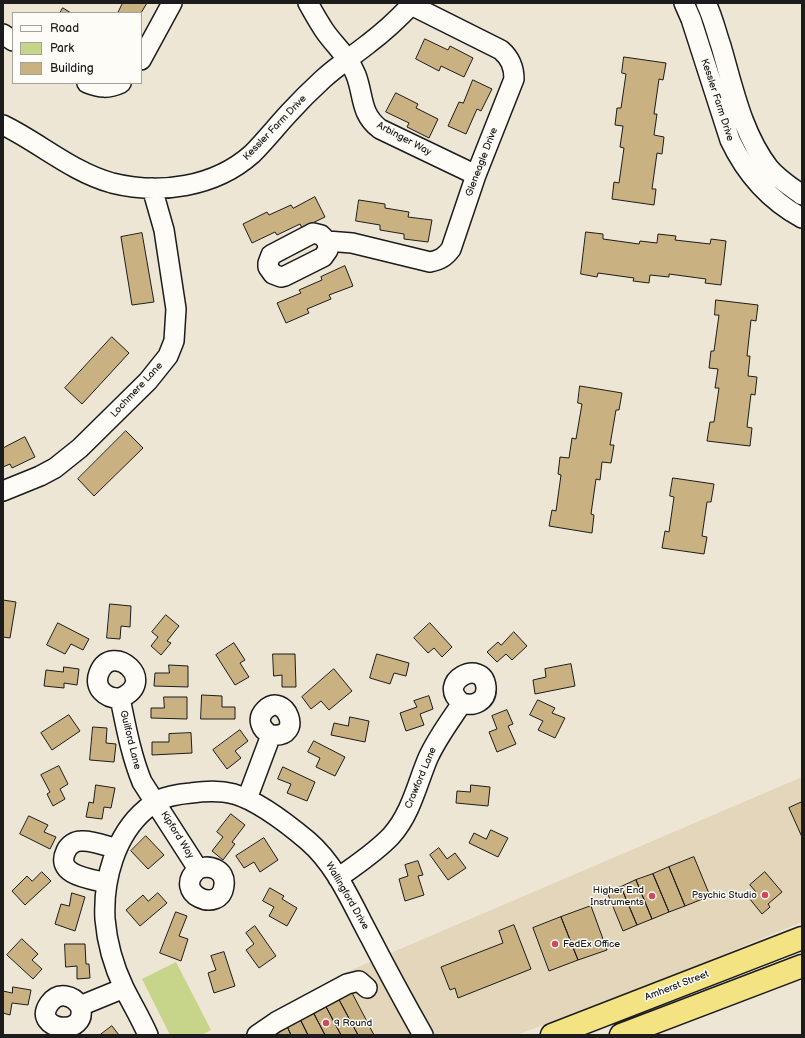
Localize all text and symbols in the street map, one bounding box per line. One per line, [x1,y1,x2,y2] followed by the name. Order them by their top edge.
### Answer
[12,12,142,84] legend
[50,21,79,36] text: Road
[50,41,74,56] text: Park
[698,57,736,143] street label: Kessler Farm Drive
[50,61,94,76] text: Building
[241,93,309,163] street label: Kessler Farm Drive
[375,120,433,158] street label: Arbinger Way
[463,126,501,198] street label: Gleneagle Drive
[108,360,166,420] street label: Lochmere Lane
[117,709,143,771] street label: Guilford Lane
[403,745,439,811] street label: Crawford Lane
[158,809,196,861] street label: Kipford Way
[323,860,371,932] street label: Wallingford Drive
[590,884,644,908] place label: Higher End Instruments
[692,889,757,901] place label: Psychic Studio
[760,890,770,900] marker: Psychic Studio
[647,891,657,901] marker: Higher End Instruments
[563,938,620,950] place label: FedEx Office
[550,939,560,949] marker: FedEx Office
[643,968,711,1004] street label: Amherst Street
[334,1017,372,1029] place label: 9 Round
[321,1018,331,1028] marker: 9 Round

